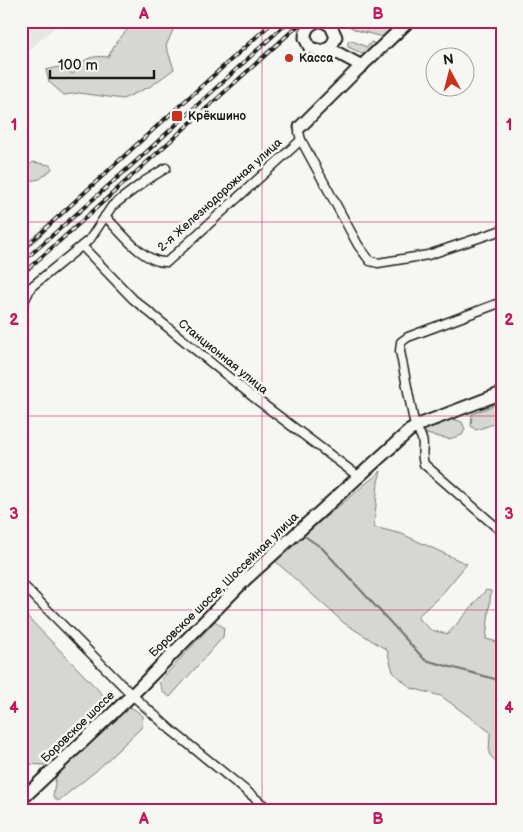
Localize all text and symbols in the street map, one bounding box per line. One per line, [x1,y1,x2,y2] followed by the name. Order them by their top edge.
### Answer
[138,5,149,24] text: A
[372,5,384,24] text: B
[50,48,154,80] scale bar
[426,48,476,98] north arrow
[299,51,334,66] place label: Касса
[442,51,455,69] text: N
[283,52,295,64] marker: Касса
[58,56,98,75] text: 100 m
[170,109,184,123] marker: Крёкшино
[188,109,247,124] place label: Крёкшино
[11,116,17,135] text: 1
[506,116,512,135] text: 1
[155,135,285,255] street label: 2-я Железнодорожная улица
[9,311,19,330] text: 2
[504,311,514,330] text: 2
[175,316,271,398] street label: Станционная улица
[9,505,19,524] text: 3
[504,505,514,524] text: 3
[146,510,302,660] street label: Боровское шоссе, Шоссейная улица
[38,688,118,766] street label: Боровское шоссе
[9,699,19,718] text: 4
[504,699,514,718] text: 4
[138,810,149,829] text: A
[372,810,384,829] text: B

